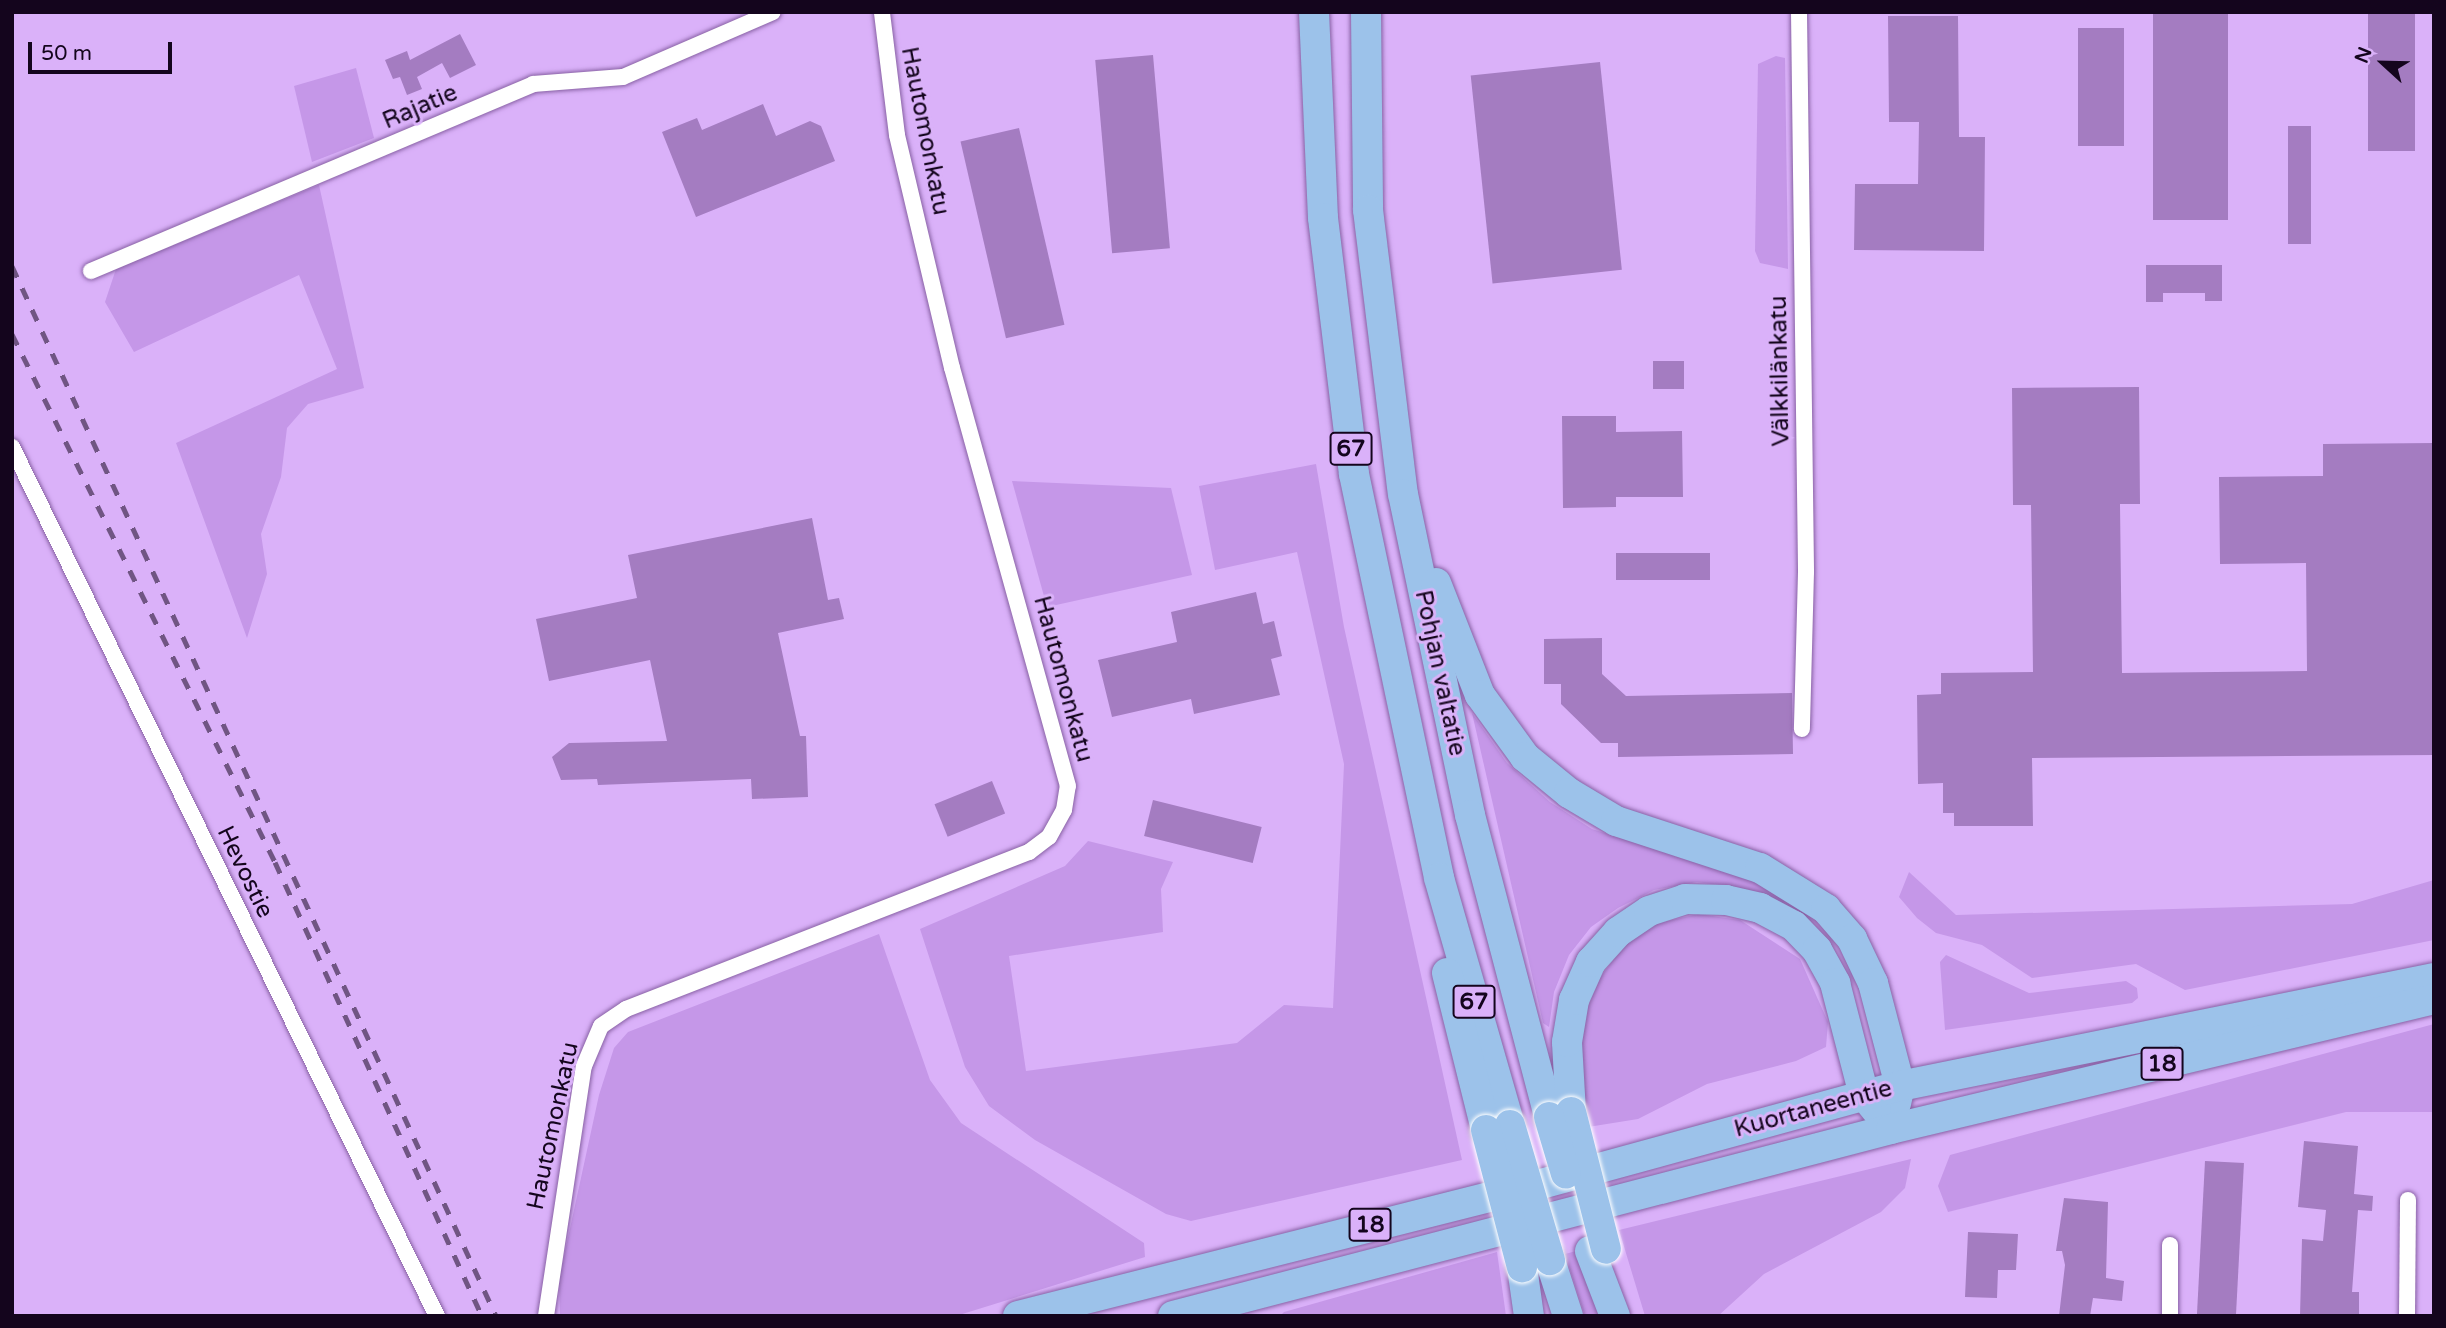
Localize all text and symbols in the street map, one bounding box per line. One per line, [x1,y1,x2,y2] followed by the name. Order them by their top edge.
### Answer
[32,28,175,72] scale bar
[2348,28,2418,98] north arrow
[41,41,92,66] text: 50 m
[895,44,955,218] street label: Hautomonkatu
[2350,44,2377,66] text: N
[378,78,462,136] street label: Rajatie
[1764,295,1796,447] street label: Välkkilänkatu
[1328,430,1374,468] road number: 67
[1408,588,1472,758] street label: Pohjan valtatie
[1027,593,1099,765] street label: Hautomonkatu
[210,821,280,923] street label: Hevostie
[1451,982,1497,1021] road number: 67
[521,1039,585,1213] street label: Hautomonkatu
[2139,1044,2185,1084] road number: 18
[1731,1074,1895,1144] street label: Kuortaneentie
[1347,1206,1393,1244] road number: 18

